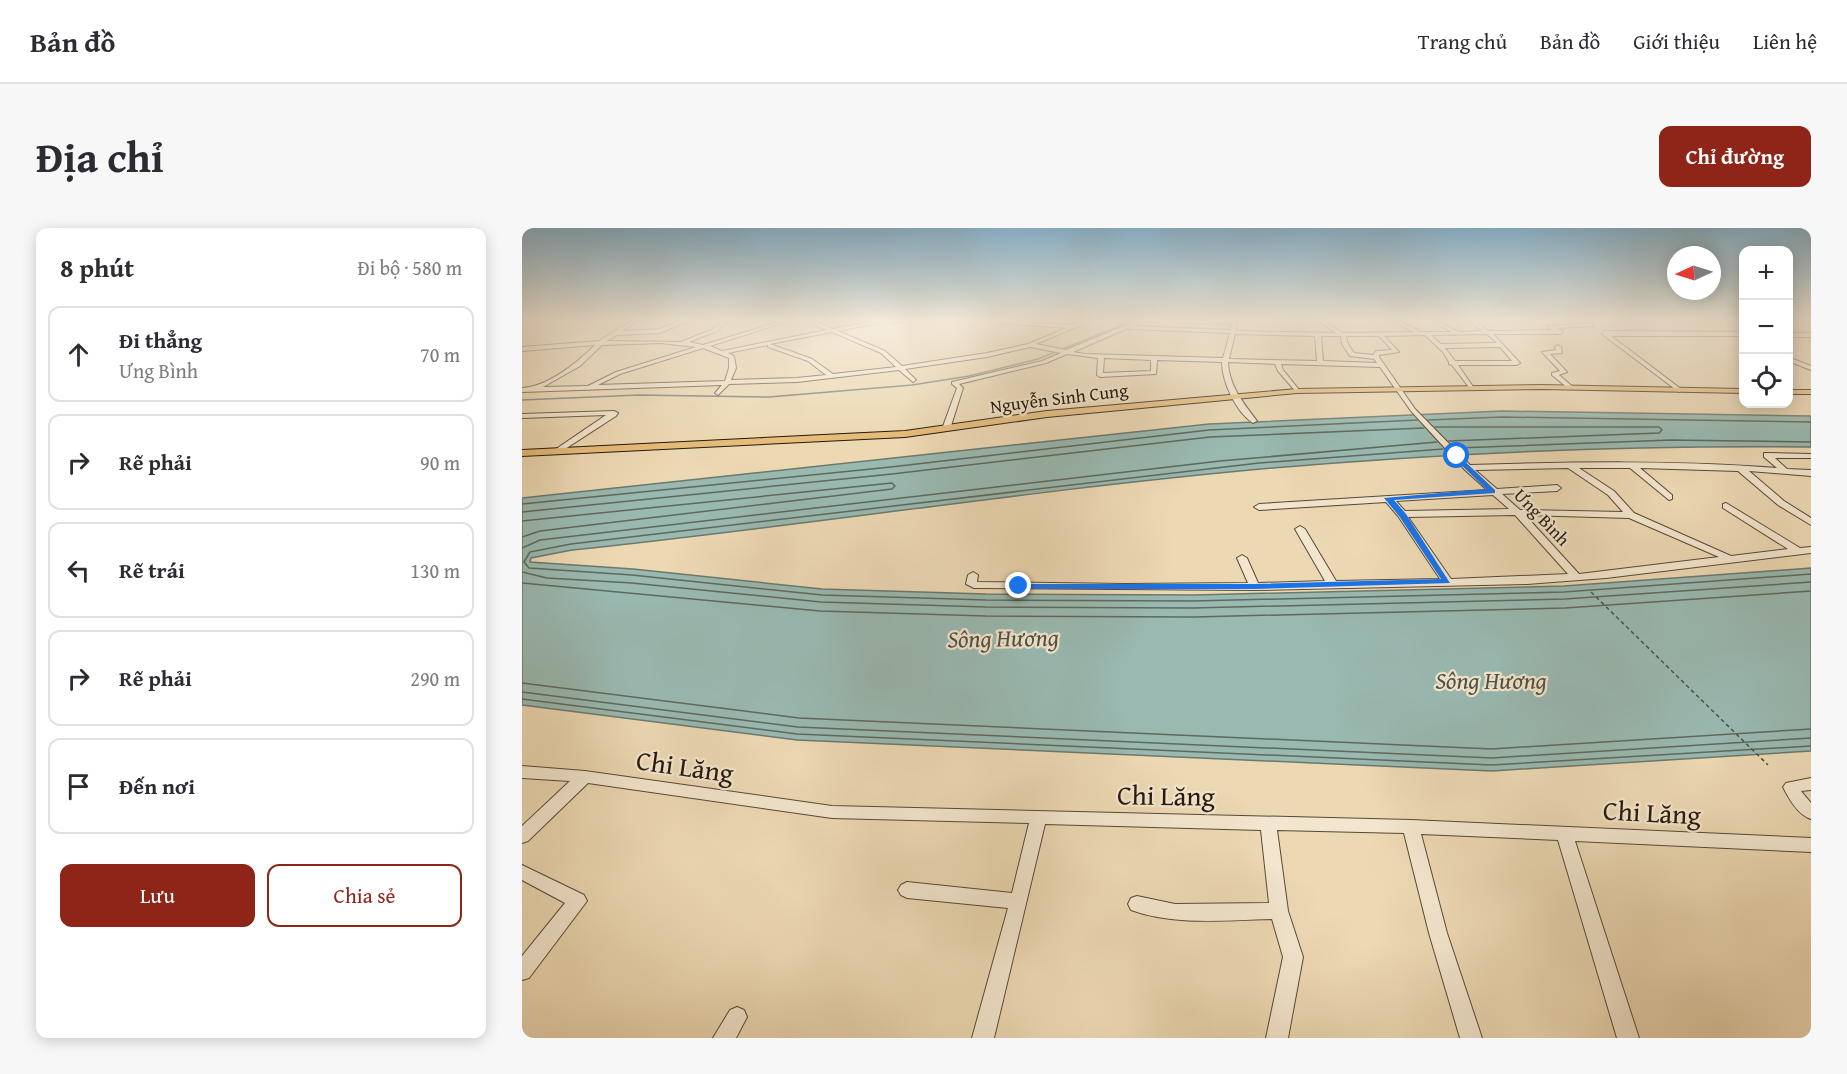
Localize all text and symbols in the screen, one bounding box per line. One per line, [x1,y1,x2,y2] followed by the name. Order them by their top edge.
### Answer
[30,21,115,62] text: Bản đồ
[1418,26,1507,57] text: Trang chủ
[1540,26,1600,57] text: Bản đồ
[1633,26,1720,57] text: Giới thiệu
[1753,26,1817,57] text: Liên hệ
[36,126,164,187] text: Địa chỉ
[1659,126,1811,187] button: Chỉ đường
[1667,246,1721,300] north arrow
[1739,246,1793,408] map controls
[1739,246,1793,300] button: +
[60,248,134,287] text: 8 phút
[358,253,462,282] text: Đi bộ · 580 m
[1739,300,1793,354] button: −
[119,324,202,356] text: Đi thẳng
[62,338,95,371] icon: ahead
[420,340,460,369] text: 70 m
[1739,354,1793,408] button: locate
[119,356,198,385] text: Ưng Bình
[989,376,1129,420] street label: Nguyễn Sinh Cung
[1443,442,1469,468] route start
[62,446,95,479] icon: right
[119,446,192,478] text: Rẽ phải
[420,448,460,477] text: 90 m
[1508,482,1576,552] street label: Ưng Bình
[62,554,95,587] icon: left
[119,554,185,586] text: Rẽ trái
[410,556,460,585] text: 130 m
[1005,572,1031,598] route end
[947,620,1059,656] water label: Sông Hương
[62,662,95,695] icon: right
[119,662,192,694] text: Rẽ phải
[1435,663,1547,698] water label: Sông Hương
[410,664,460,693] text: 290 m
[634,739,737,793] street label: Chi Lăng
[62,770,95,803] icon: arrive
[119,770,195,802] text: Đến nơi
[1117,774,1216,816] street label: Chi Lăng
[1602,789,1702,835] street label: Chi Lăng
[60,864,255,927] button: Lưu
[267,864,462,927] button: Chia sẻ

